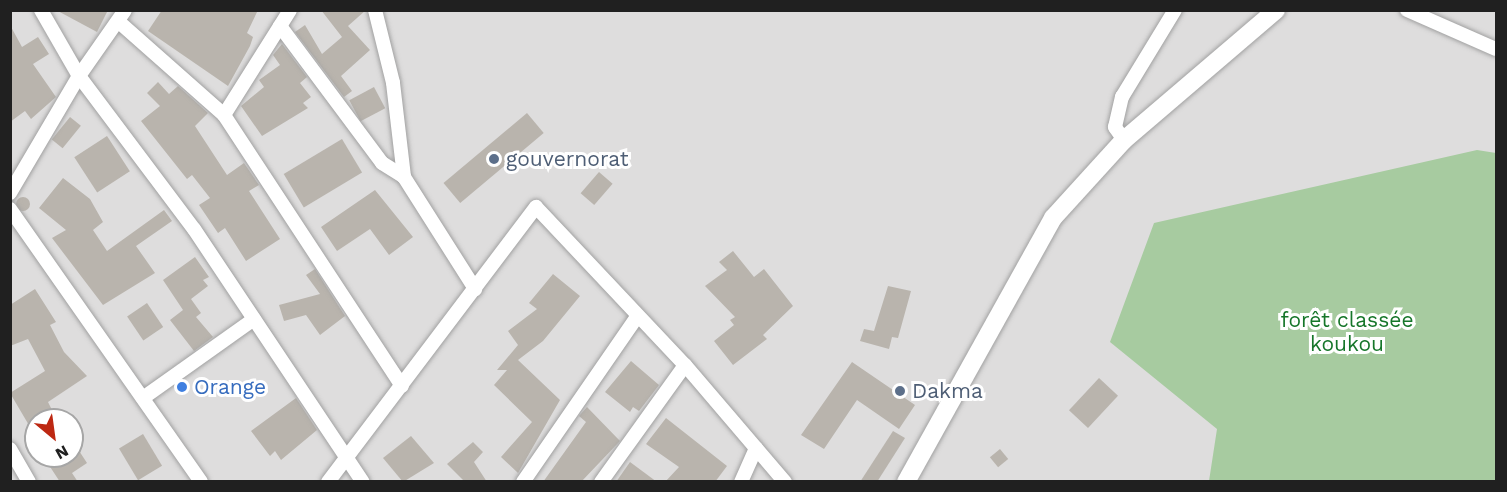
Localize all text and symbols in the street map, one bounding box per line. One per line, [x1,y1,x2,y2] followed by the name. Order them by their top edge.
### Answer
[506,146,628,172] place label: gouvernorat
[487,152,501,166] marker: gouvernorat
[1281,307,1413,357] park label: forêt classée koukou
[194,374,266,400] place label: Orange
[912,378,983,404] place label: Dakma
[175,380,189,394] marker: Orange
[893,384,907,398] marker: Dakma
[24,408,84,468] north arrow
[52,441,72,464] text: N

